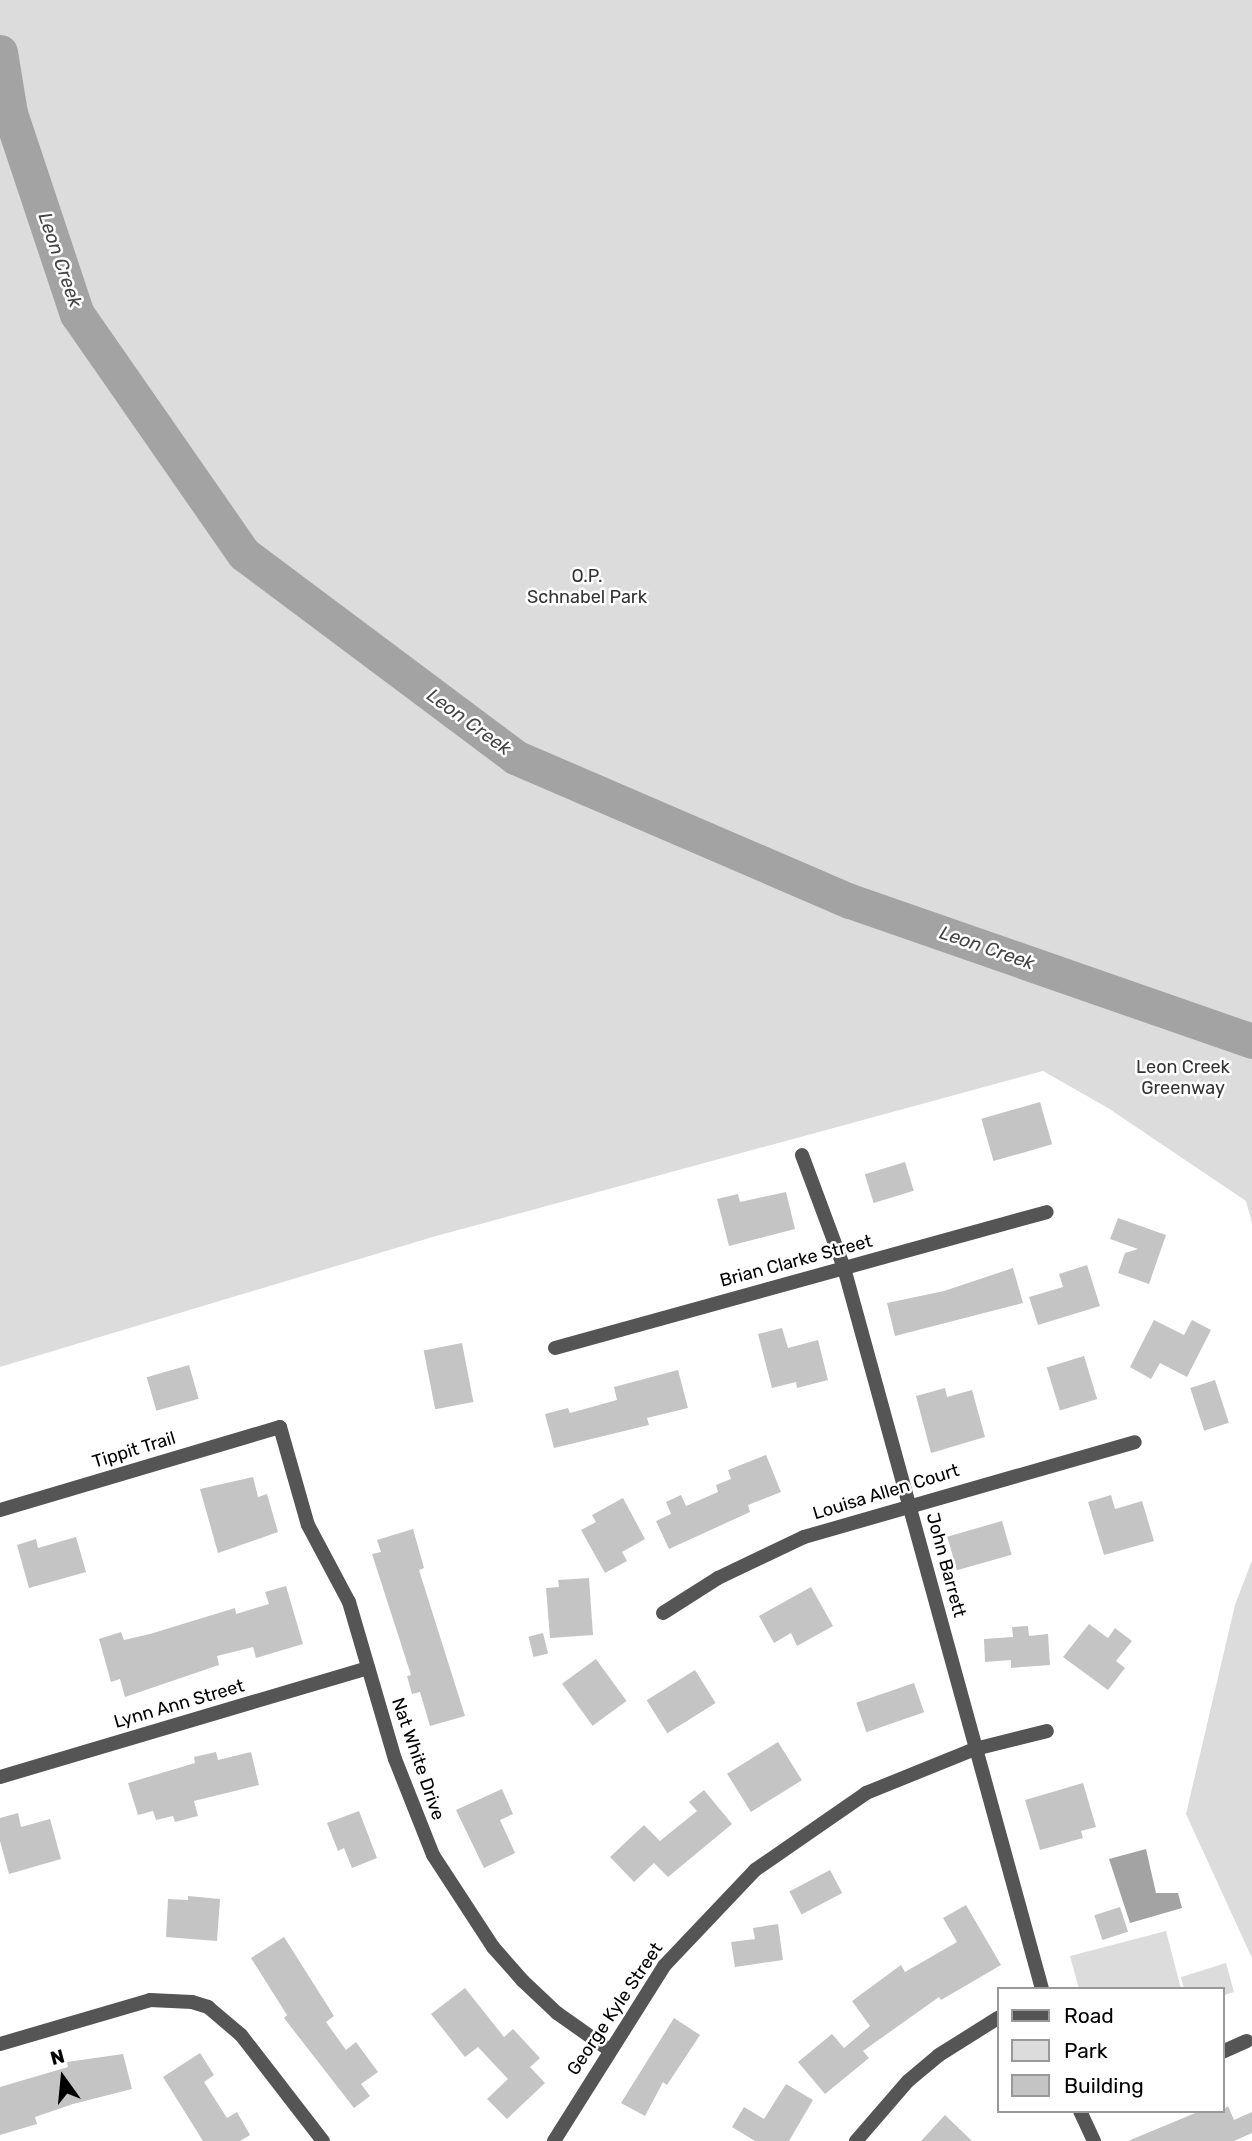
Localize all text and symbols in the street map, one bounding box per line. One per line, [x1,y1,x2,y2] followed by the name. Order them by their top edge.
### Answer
[33,210,87,310] water label: Leon Creek
[527,566,647,608] park label: O.P. Schnabel Park
[422,684,516,760] water label: Leon Creek
[937,921,1037,975] water label: Leon Creek
[1136,1057,1230,1100] park label: Leon Creek Greenway
[717,1230,875,1292] street label: Brian Clarke Street
[90,1427,178,1473] street label: Tippit Trail
[810,1459,962,1525] street label: Louisa Allen Court
[922,1510,970,1620] street label: John Barrett
[111,1675,247,1733] street label: Lynn Ann Street
[387,1695,449,1823] street label: Nat White Drive
[563,1939,667,2079] street label: George Kyle Street
[996,1987,1224,2113] legend
[1064,2003,1114,2028] text: Road
[1064,2038,1108,2063] text: Park
[28,2043,98,2113] north arrow
[48,2044,67,2070] text: N
[1064,2073,1144,2098] text: Building

